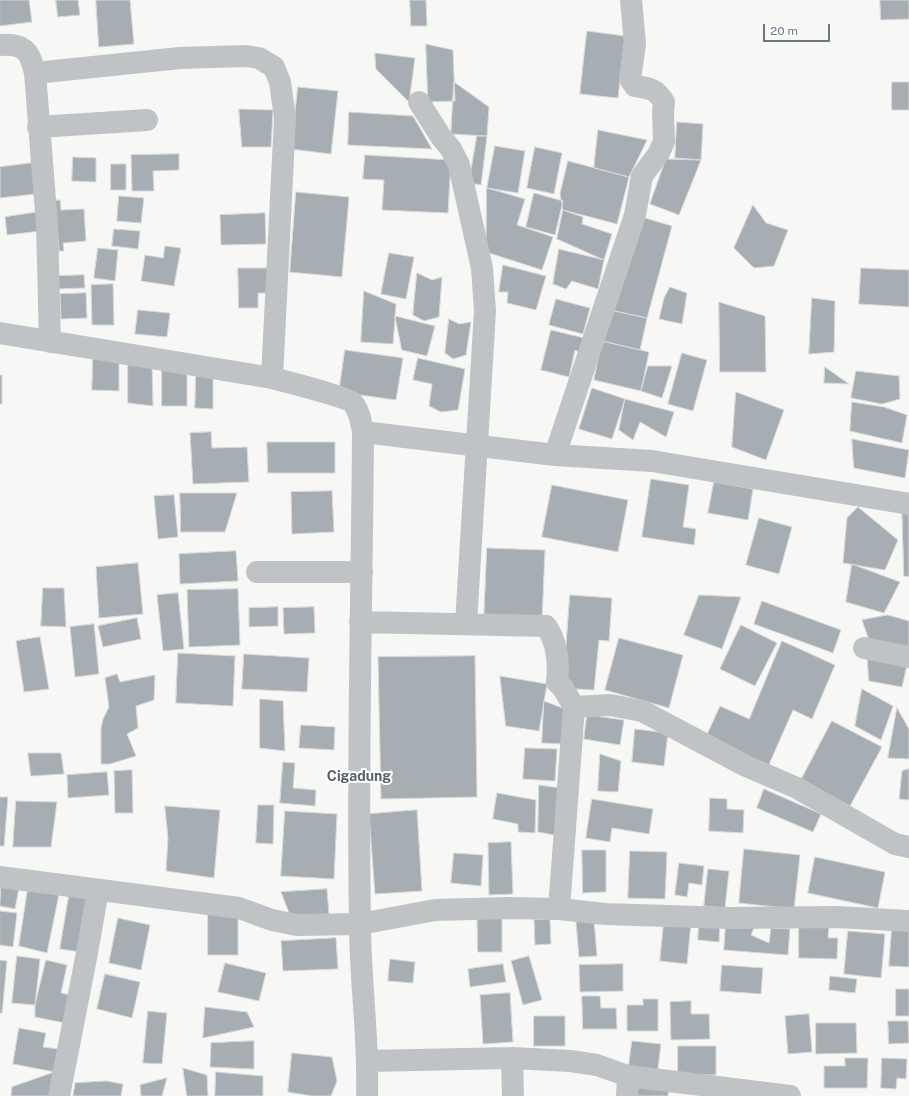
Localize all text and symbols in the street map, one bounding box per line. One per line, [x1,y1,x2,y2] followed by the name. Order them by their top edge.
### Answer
[765,16,832,42] scale bar
[770,24,798,38] text: 20 m
[327,769,391,785] district label: Cigadung

